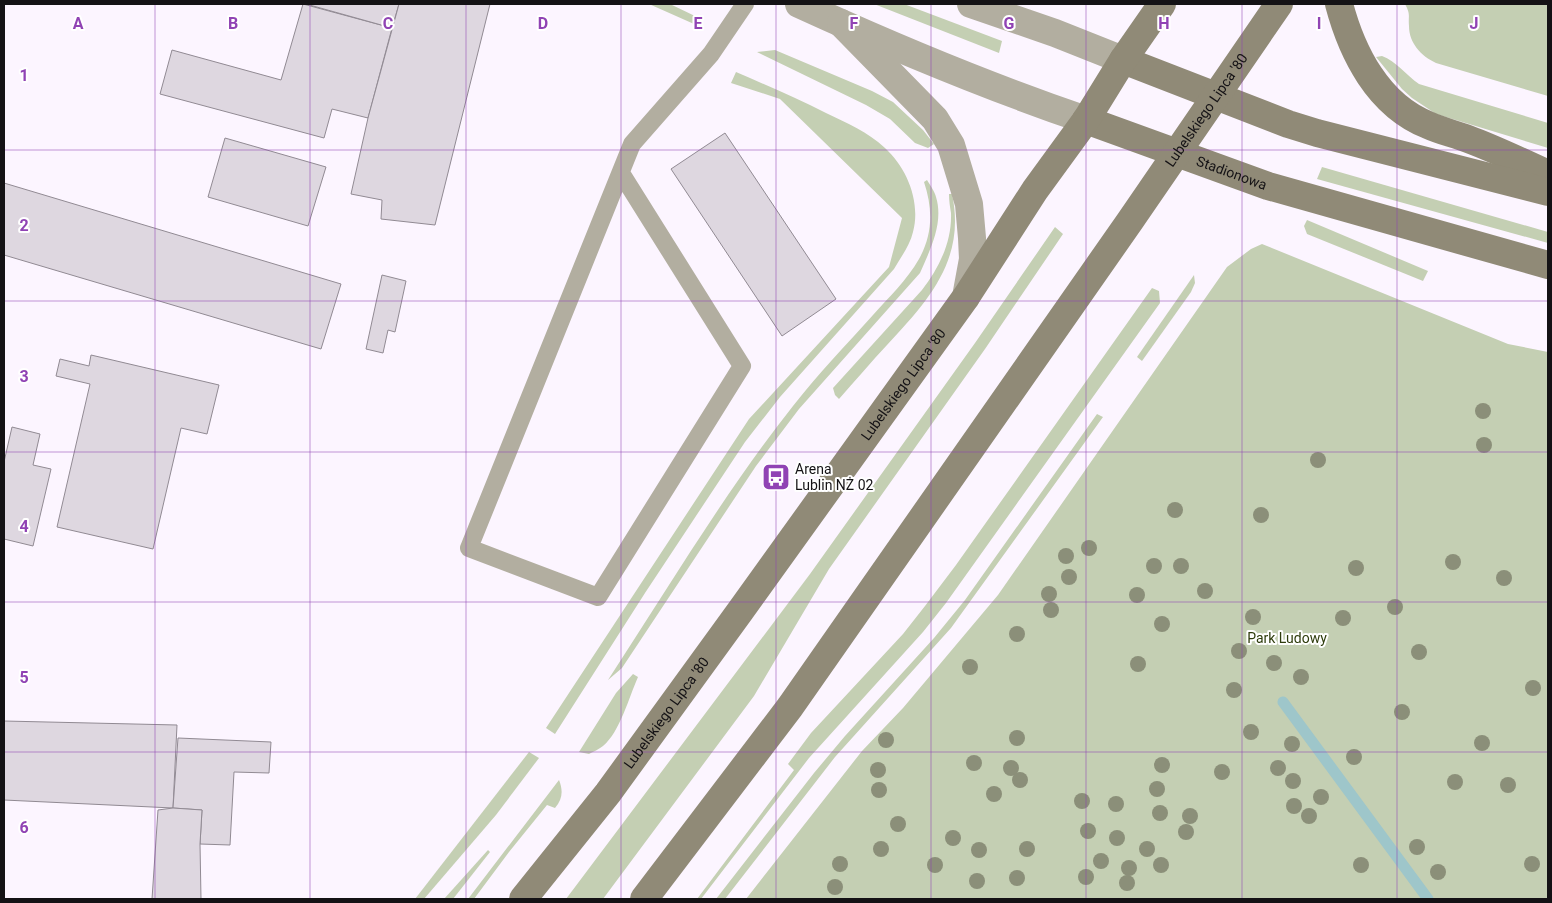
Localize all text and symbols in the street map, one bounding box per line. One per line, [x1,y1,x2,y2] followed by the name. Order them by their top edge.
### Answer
[73,14,84,33] text: A
[228,14,238,33] text: B
[383,14,393,33] text: C
[538,14,548,33] text: D
[694,14,703,33] text: E
[850,14,859,33] text: F
[1004,14,1015,33] text: G
[1158,14,1170,33] text: H
[1317,14,1321,33] text: I
[1470,14,1478,33] text: J
[1162,50,1251,170] street label: Lubelskiego Lipca '80
[19,66,29,85] text: 1
[1194,153,1269,193] street label: Stadionowa
[19,216,29,235] text: 2
[858,325,949,443] street label: Lubelskiego Lipca '80
[19,367,29,386] text: 3
[795,461,874,493] place label: Arena Lublin NŻ 02
[761,462,791,492] bus stop icon: Arena Lublin NŻ 02
[19,517,29,536] text: 4
[1247,630,1327,646] park label: Park Ludowy
[621,654,712,772] street label: Lubelskiego Lipca '80
[19,668,29,687] text: 5
[19,818,29,837] text: 6

